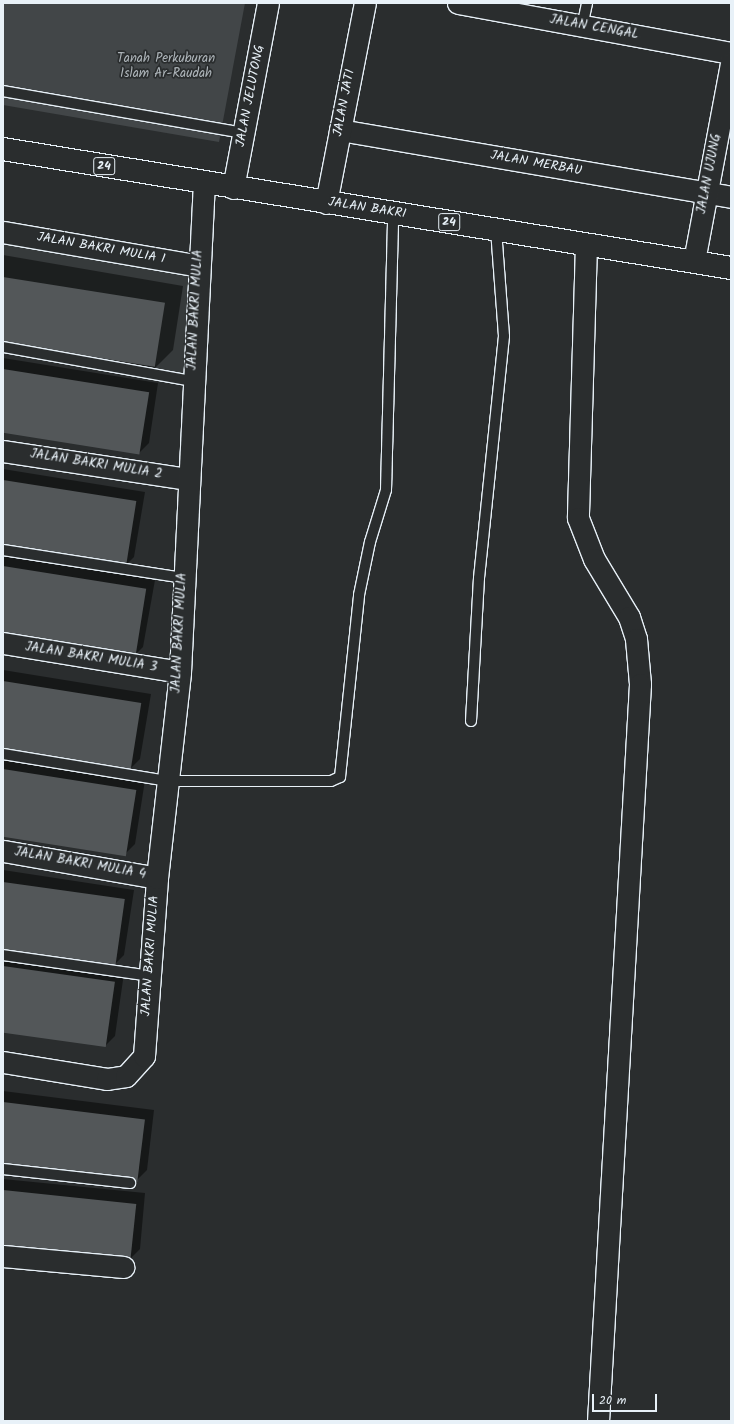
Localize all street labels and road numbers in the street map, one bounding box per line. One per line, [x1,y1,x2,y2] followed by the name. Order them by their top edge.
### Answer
[548,12,640,44] street label: JALAN CENGAL
[233,44,269,148] street label: JALAN JELUTONG
[331,68,359,138] street label: JALAN JATI
[695,133,725,215] street label: JALAN UJUNG
[489,148,583,180] street label: JALAN MERBAU
[93,156,115,176] road number: 24
[327,195,407,223] street label: JALAN BAKRI
[438,212,460,232] road number: 24
[36,230,166,268] street label: JALAN BAKRI MULIA 1
[185,249,207,371] street label: JALAN BAKRI MULIA
[29,447,163,483] street label: JALAN BAKRI MULIA 2
[169,572,191,694] street label: JALAN BAKRI MULIA
[24,640,158,676] street label: JALAN BAKRI MULIA 3
[13,845,147,883] street label: JALAN BAKRI MULIA 4
[139,895,163,1017] street label: JALAN BAKRI MULIA

